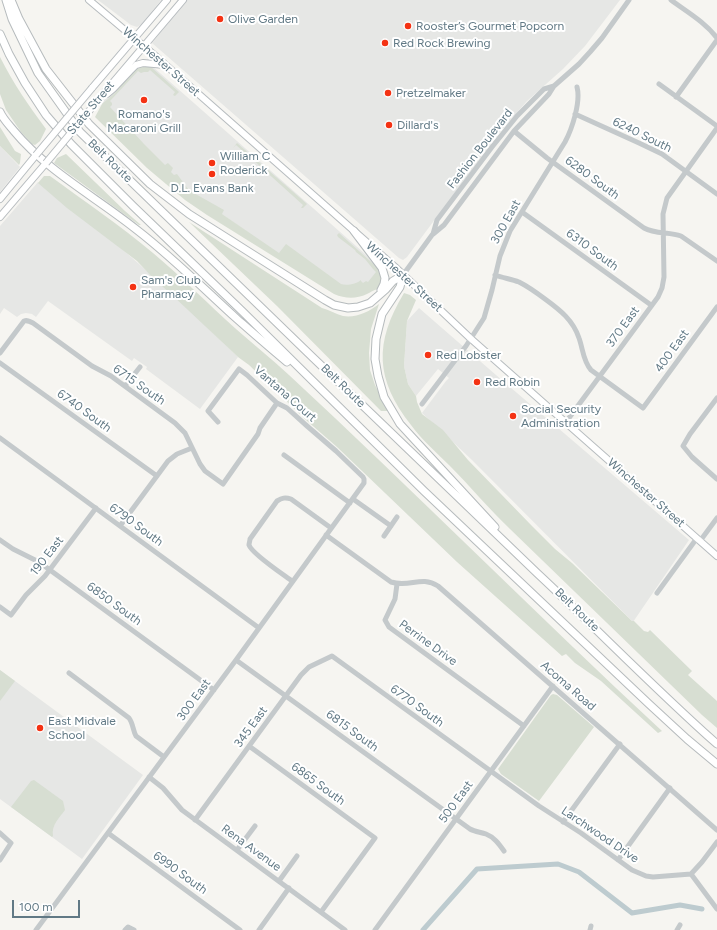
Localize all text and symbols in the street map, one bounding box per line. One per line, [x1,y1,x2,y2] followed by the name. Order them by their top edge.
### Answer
[228,12,298,26] place label: Olive Garden
[215,14,225,24] marker: Olive Garden
[416,19,564,33] place label: Rooster’s Gourmet Popcorn
[403,21,413,31] marker: Rooster’s Gourmet Popcorn
[119,24,203,100] street label: Winchester Street
[393,36,491,50] place label: Red Rock Brewing
[380,38,390,48] marker: Red Rock Brewing
[64,78,118,138] street label: State Street
[396,86,466,100] place label: Pretzelmaker
[383,88,393,98] marker: Pretzelmaker
[139,95,149,105] marker: Romano's Macaroni Grill
[444,106,516,192] street label: Fashion Boulevard
[107,107,181,135] place label: Romano's Macaroni Grill
[610,115,674,155] street label: 6240 South
[397,118,439,132] place label: Dillard's
[384,120,394,130] marker: Dillard's
[85,136,135,186] street label: Belt Route
[220,149,270,177] place label: William C Roderick
[562,153,622,203] street label: 6280 South
[207,158,217,168] marker: William C Roderick
[207,169,217,179] marker: D.L. Evans Bank
[171,181,253,195] place label: D.L. Evans Bank
[488,197,524,247] street label: 300 East
[563,226,621,274] street label: 6310 South
[363,239,445,315] street label: Winchester Street
[141,273,201,301] place label: Sam's Club Pharmacy
[128,282,138,292] marker: Sam's Club Pharmacy
[603,304,643,350] street label: 370 East
[652,327,692,375] street label: 400 East
[436,348,501,362] place label: Red Lobster
[423,350,433,360] marker: Red Lobster
[318,361,368,411] street label: Belt Route
[110,362,168,408] street label: 6715 South
[251,363,319,425] street label: Vantana Court
[485,375,540,389] place label: Red Robin
[472,377,482,387] marker: Red Robin
[54,386,114,436] street label: 6740 South
[521,402,601,430] place label: Social Security Administration
[508,411,518,421] marker: Social Security Administration
[604,455,688,531] street label: Winchester Street
[106,501,166,549] street label: 6790 South
[27,534,67,578] street label: 190 East
[84,579,144,629] street label: 6850 South
[552,585,602,635] street label: Belt Route
[396,617,460,669] street label: Perrine Drive
[537,658,599,714] street label: Acoma Road
[174,676,214,724] street label: 300 East
[387,682,447,730] street label: 6770 South
[231,704,271,750] street label: 345 East
[323,707,381,755] street label: 6815 South
[48,714,116,742] place label: East Midvale School
[35,723,45,733] marker: East Midvale School
[288,760,348,808] street label: 6865 South
[436,778,476,826] street label: 500 East
[558,804,642,866] street label: Larchwood Drive
[218,821,284,875] street label: Rena Avenue
[150,849,210,897] street label: 6990 South
[14,892,82,918] scale bar
[19,900,53,914] text: 100 m

